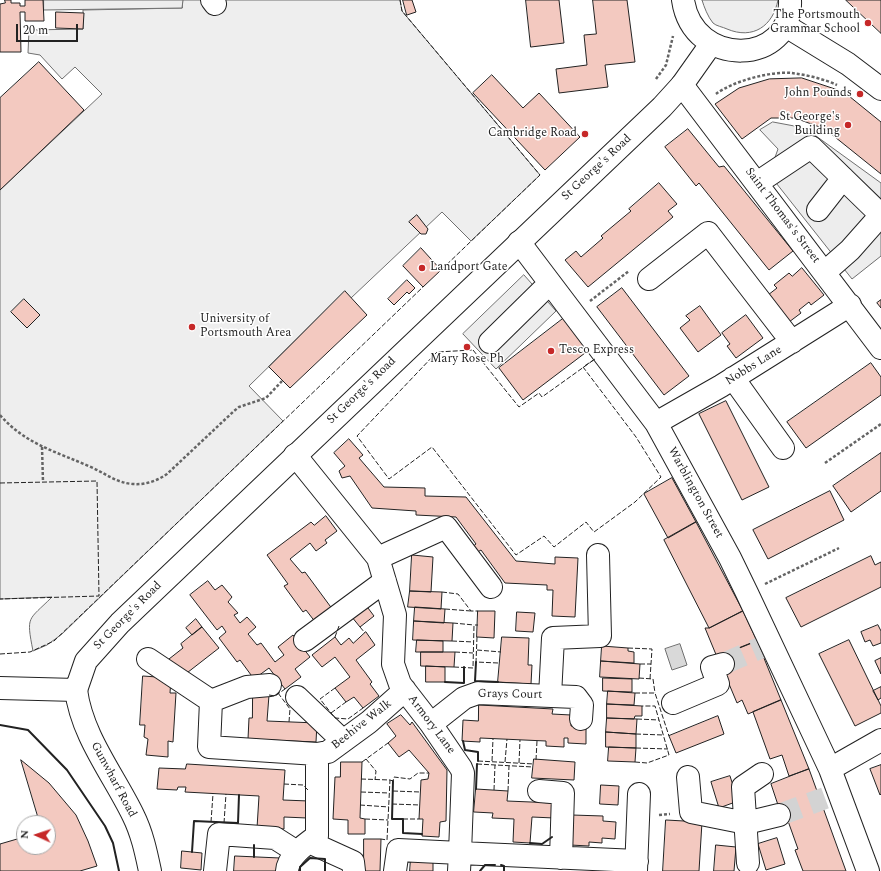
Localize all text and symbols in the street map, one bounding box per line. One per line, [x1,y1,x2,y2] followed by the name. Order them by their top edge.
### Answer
[770,9,860,37] place label: The Portsmouth Grammar School
[18,16,80,42] scale bar
[863,18,873,28] marker: The Portsmouth Grammar School
[23,21,48,40] text: 20 m
[785,87,852,101] place label: John Pounds
[855,89,865,99] marker: John Pounds
[780,111,840,139] place label: St George's Building
[843,120,853,130] marker: St George's Building
[488,127,577,141] place label: Cambridge Road
[580,129,590,139] marker: Cambridge Road
[559,132,635,204] street label: St George's Road
[741,165,823,267] street label: Saint Thomas's Street
[430,261,508,275] place label: Landport Gate
[417,263,427,273] marker: Landport Gate
[200,313,291,341] place label: University of Portsmouth Area
[187,322,197,332] marker: University of Portsmouth Area
[462,342,472,352] marker: Mary Rose Ph
[723,343,785,389] street label: Nobbs Lane
[559,344,634,358] place label: Tesco Express
[546,346,556,356] marker: Tesco Express
[430,353,504,367] place label: Mary Rose Ph
[324,354,400,428] street label: St George's Road
[664,445,726,541] street label: Warblington Street
[91,579,165,653] street label: St George's Road
[477,687,543,703] street label: Grays Court
[404,693,458,757] street label: Armory Lane
[329,697,395,753] street label: Beehive Walk
[87,740,139,820] street label: Gunwharf Road
[16,815,56,855] north arrow
[16,829,33,839] text: N

